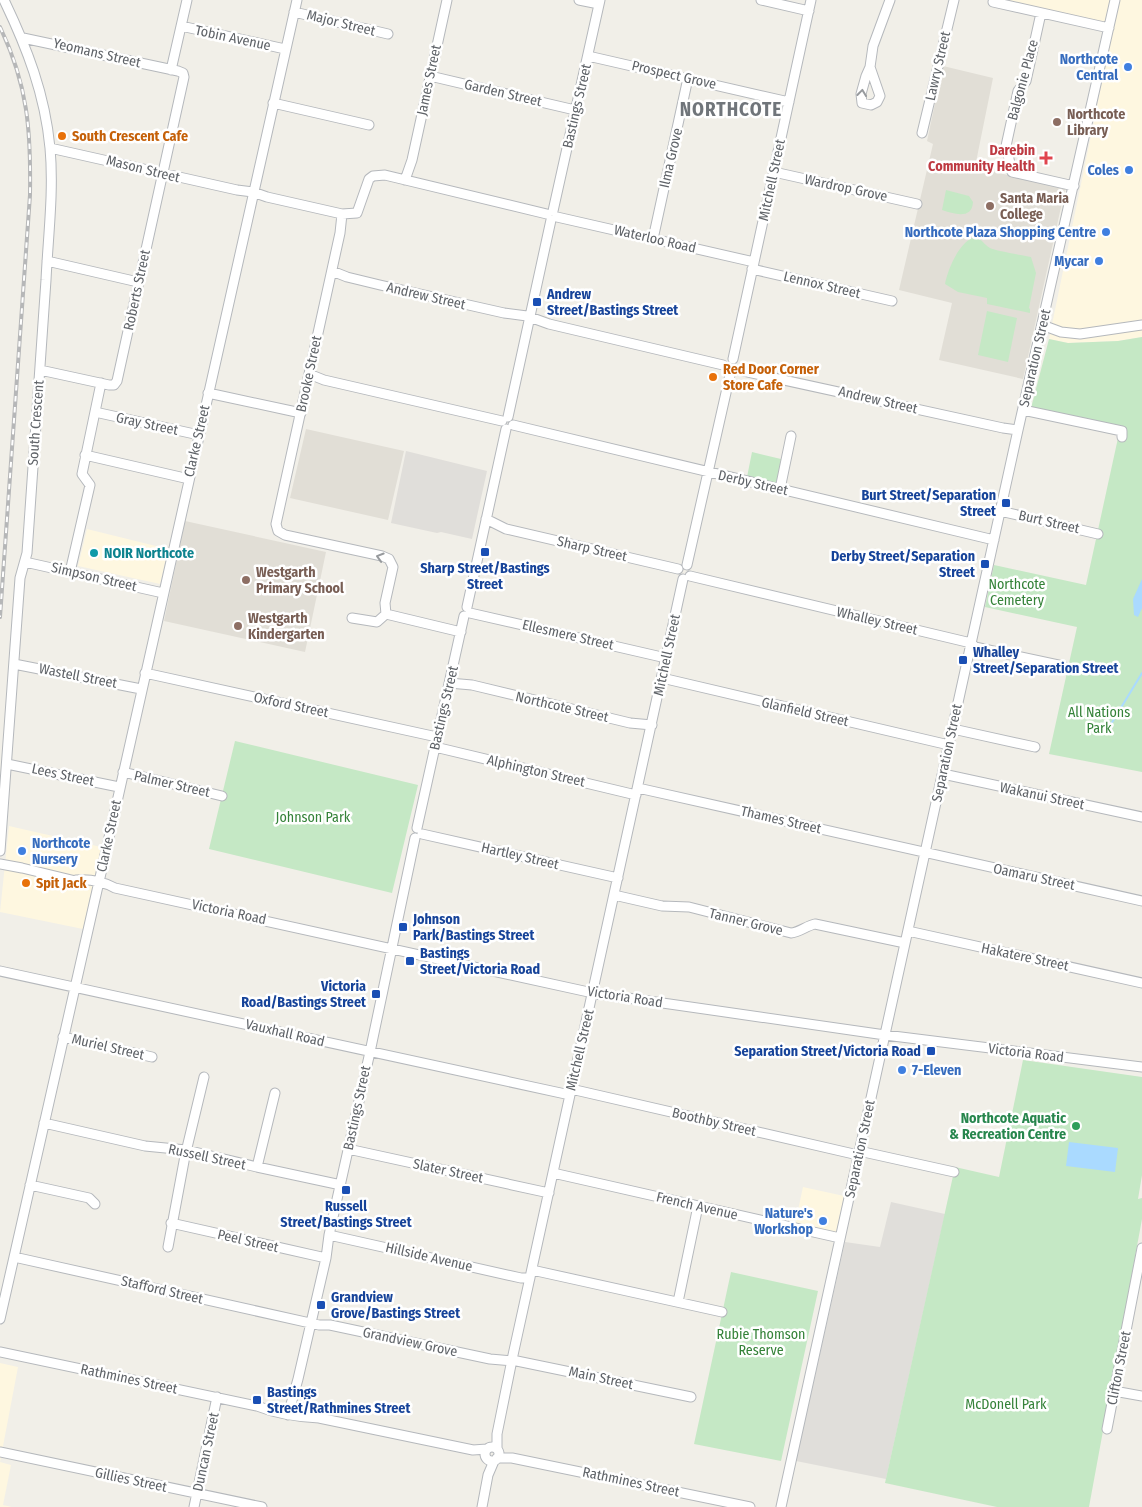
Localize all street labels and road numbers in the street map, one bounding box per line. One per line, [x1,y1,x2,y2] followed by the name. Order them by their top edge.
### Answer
[305,6,378,40] street label: Major Street
[194,22,272,54] street label: Tobin Avenue
[922,29,954,102] street label: Lawry Street
[52,35,143,71] street label: Yeomans Street
[1004,38,1042,122] street label: Balgonie Place
[413,43,445,117] street label: James Street
[630,57,718,93] street label: Prospect Grove
[559,62,595,150] street label: Bastings Street
[463,76,544,110] street label: Garden Street
[656,126,686,190] street label: Ilma Grove
[755,137,789,222] street label: Mitchell Street
[104,152,182,186] street label: Mason Street
[803,171,889,205] street label: Wardrop Grove
[612,221,698,257] street label: Waterloo Road
[120,248,154,332] street label: Roberts Street
[782,268,863,302] street label: Lennox Street
[385,279,468,313] street label: Andrew Street
[1015,307,1055,409] street label: Separation Street
[293,334,325,414] street label: Brooke Street
[25,379,47,466] street label: South Crescent
[837,383,920,417] street label: Andrew Street
[180,403,214,479] street label: Clarke Street
[114,409,180,439] street label: Gray Street
[716,467,790,499] street label: Derby Street
[1017,507,1082,537] street label: Burt Street
[555,533,629,565] street label: Sharp Street
[50,559,139,595] street label: Simpson Street
[835,603,920,639] street label: Whalley Street
[650,612,684,697] street label: Mitchell Street
[521,616,616,654] street label: Ellesmere Street
[38,660,119,692] street label: Wastell Street
[426,664,462,752] street label: Bastings Street
[514,688,611,726] street label: Northcote Street
[252,689,330,721] street label: Oxford Street
[760,694,851,730] street label: Glanfield Street
[928,702,966,804] street label: Separation Street
[485,751,587,791] street label: Alphington Street
[30,760,96,790] street label: Lees Street
[132,767,212,801] street label: Palmer Street
[998,779,1086,813] street label: Wakanui Street
[93,798,125,874] street label: Clarke Street
[739,802,823,838] street label: Thames Street
[480,839,561,873] street label: Hartley Street
[992,860,1077,894] street label: Oamaru Street
[190,896,268,928] street label: Victoria Road
[707,905,785,939] street label: Tanner Grove
[980,939,1071,975] street label: Hakatere Street
[586,983,664,1011] street label: Victoria Road
[562,1007,598,1092] street label: Mitchell Street
[244,1016,326,1050] street label: Vauxhall Road
[70,1030,146,1064] street label: Muriel Street
[987,1040,1065,1066] street label: Victoria Road
[340,1064,374,1152] street label: Bastings Street
[841,1098,879,1200] street label: Separation Street
[670,1104,758,1140] street label: Boothby Street
[167,1140,248,1174] street label: Russell Street
[411,1155,485,1187] street label: Slater Street
[655,1188,740,1224] street label: French Avenue
[216,1226,281,1256] street label: Peel Street
[384,1239,474,1275] street label: Hillside Avenue
[119,1272,205,1308] street label: Stafford Street
[361,1324,459,1360] street label: Grandview Grove
[1103,1329,1135,1407] street label: Clifton Street
[79,1360,179,1398] street label: Rathmines Street
[567,1363,635,1393] street label: Main Street
[189,1410,223,1493] street label: Duncan Street
[581,1463,681,1501] street label: Rathmines Street
[93,1464,169,1496] street label: Gillies Street

